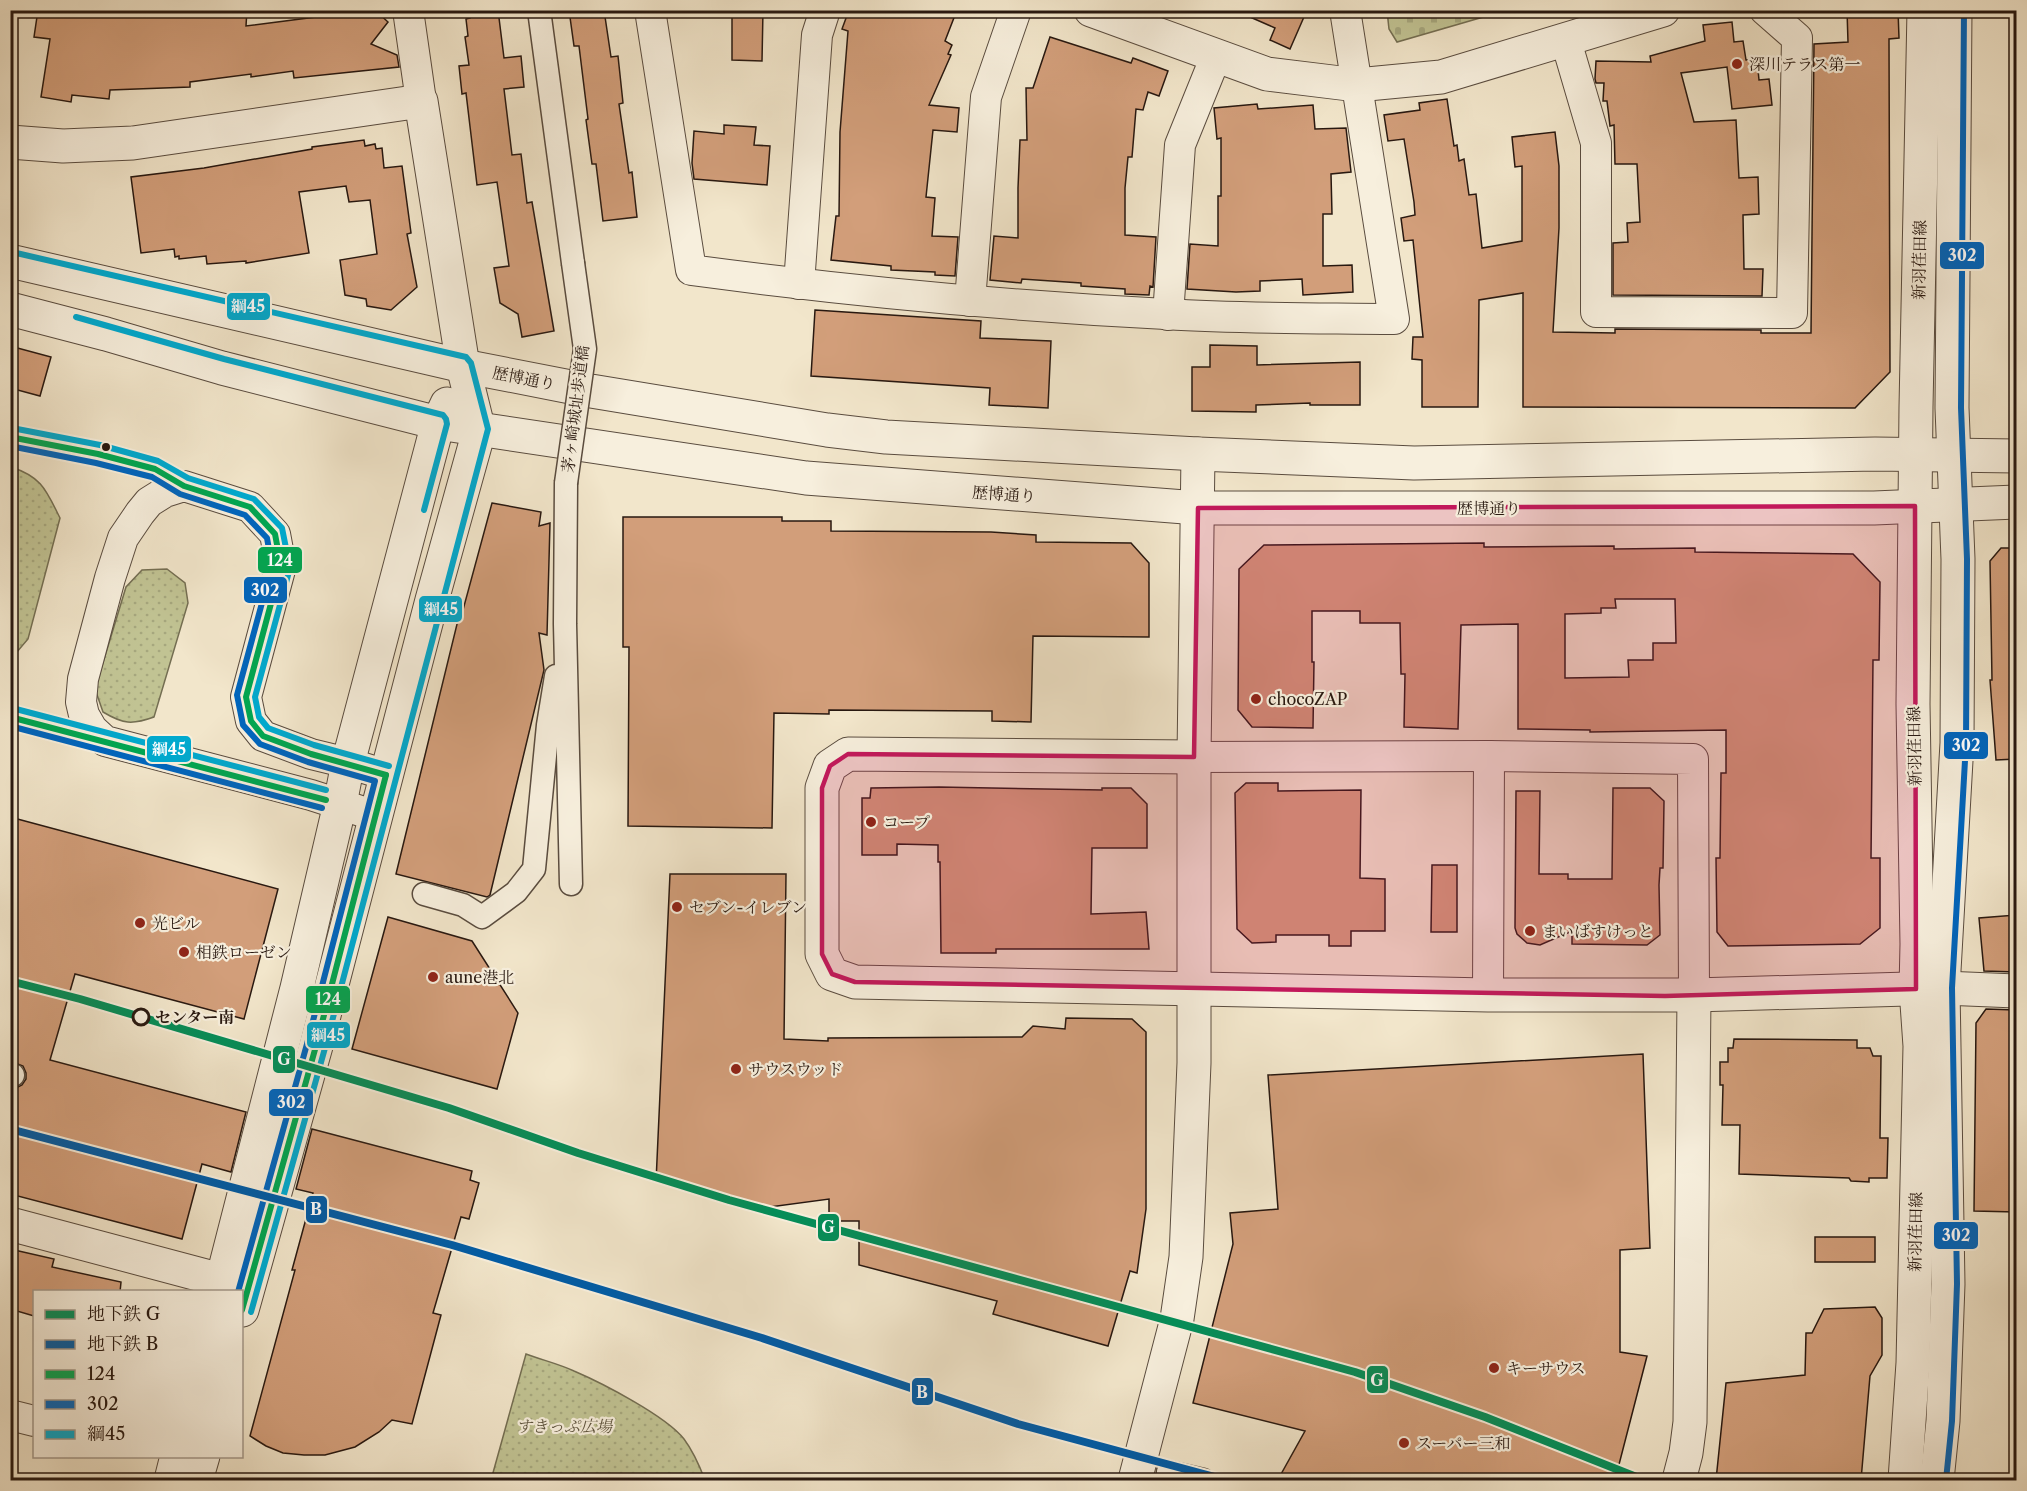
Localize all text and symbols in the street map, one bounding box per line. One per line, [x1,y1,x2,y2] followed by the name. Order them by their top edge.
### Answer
[1749,54,1861,74] place label: 深川テラス第一
[1730,57,1744,71] marker: 深川テラス第一
[1908,220,1930,300] street label: 新羽荏田線
[1939,241,1985,270] line badge: 302
[1948,245,1976,265] text: 302
[226,292,271,321] line badge: 綱45
[231,296,265,316] text: 綱45
[557,344,593,474] street label: 茅ヶ崎城址歩道橋
[491,362,557,394] street label: 歴博通り
[100,441,112,453] unlabelled marker
[971,482,1037,506] street label: 歴博通り
[1457,498,1521,518] street label: 歴博通り
[257,546,303,574] line badge: 124
[267,550,293,570] text: 124
[243,576,288,604] line badge: 302
[251,580,279,600] text: 302
[418,595,463,623] line badge: 綱45
[424,599,458,619] text: 綱45
[1268,689,1348,709] place label: chocoZAP
[1249,692,1263,706] marker: chocoZAP
[1903,706,1925,786] street label: 新羽荏田線
[1943,731,1989,760] line badge: 302
[146,735,192,763] line badge: 綱45
[1952,735,1980,755] text: 302
[152,739,186,759] text: 綱45
[883,812,930,832] place label: コープ
[864,815,878,829] marker: コープ
[689,897,807,917] place label: セブン-イレブン
[670,900,684,914] marker: セブン-イレブン
[152,913,200,933] place label: 光ビル
[133,916,147,930] marker: 光ビル
[1542,921,1654,941] place label: まいばすけっと
[1523,924,1537,938] marker: まいばすけっと
[196,942,292,962] place label: 相鉄ローゼン
[177,945,191,959] marker: 相鉄ローゼン
[445,967,514,987] place label: aune港北
[426,970,440,984] marker: aune港北
[305,985,351,1014] line badge: 124
[315,989,341,1009] text: 124
[155,1007,234,1027] place label: センター南
[132,1008,150,1026] marker: センター南
[306,1021,351,1049] line badge: 綱45
[311,1025,345,1045] text: 綱45
[272,1045,296,1074] line badge: G
[277,1049,291,1069] text: G
[748,1059,843,1079] place label: サウスウッド
[729,1062,743,1076] marker: サウスウッド
[268,1088,314,1117] line badge: 302
[277,1092,305,1112] text: 302
[1904,1192,1926,1272] street label: 新羽荏田線
[305,1195,328,1224] line badge: B
[310,1199,322,1219] text: B
[817,1213,840,1242] line badge: G
[821,1217,835,1237] text: G
[1933,1221,1979,1250] line badge: 302
[1942,1225,1970,1245] text: 302
[33,1290,243,1458] legend
[87,1303,161,1325] text: 地下鉄 G
[87,1333,158,1355] text: 地下鉄 B
[1506,1358,1586,1378] place label: キーサウス
[1487,1361,1501,1375] marker: キーサウス
[87,1363,115,1385] text: 124
[1366,1365,1389,1394] line badge: G
[1370,1370,1384,1390] text: G
[911,1377,934,1406] line badge: B
[916,1382,928,1402] text: B
[87,1393,119,1415] text: 302
[516,1416,614,1436] park label: すきっぷ広場
[87,1423,125,1445] text: 綱45
[1416,1433,1510,1453] place label: スーパー三和
[1397,1436,1411,1450] marker: スーパー三和

